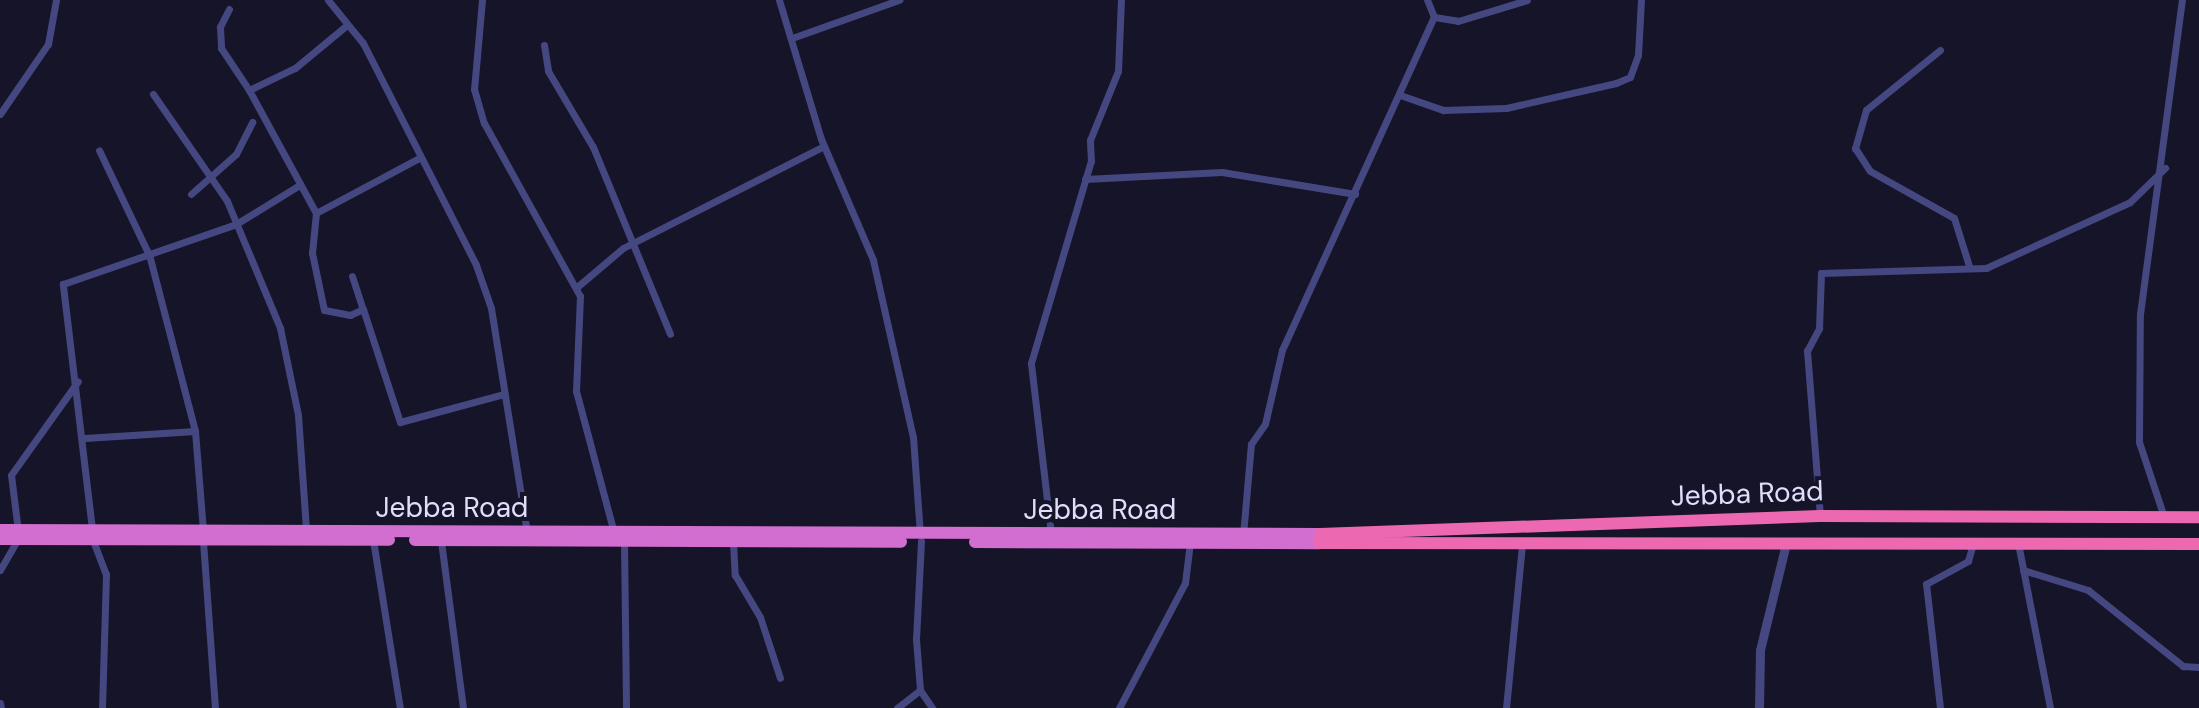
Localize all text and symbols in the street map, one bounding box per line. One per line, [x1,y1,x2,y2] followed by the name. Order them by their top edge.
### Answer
[1670,475,1824,513] street label: Jebba Road
[376,491,528,525] street label: Jebba Road
[1024,493,1176,527] street label: Jebba Road

